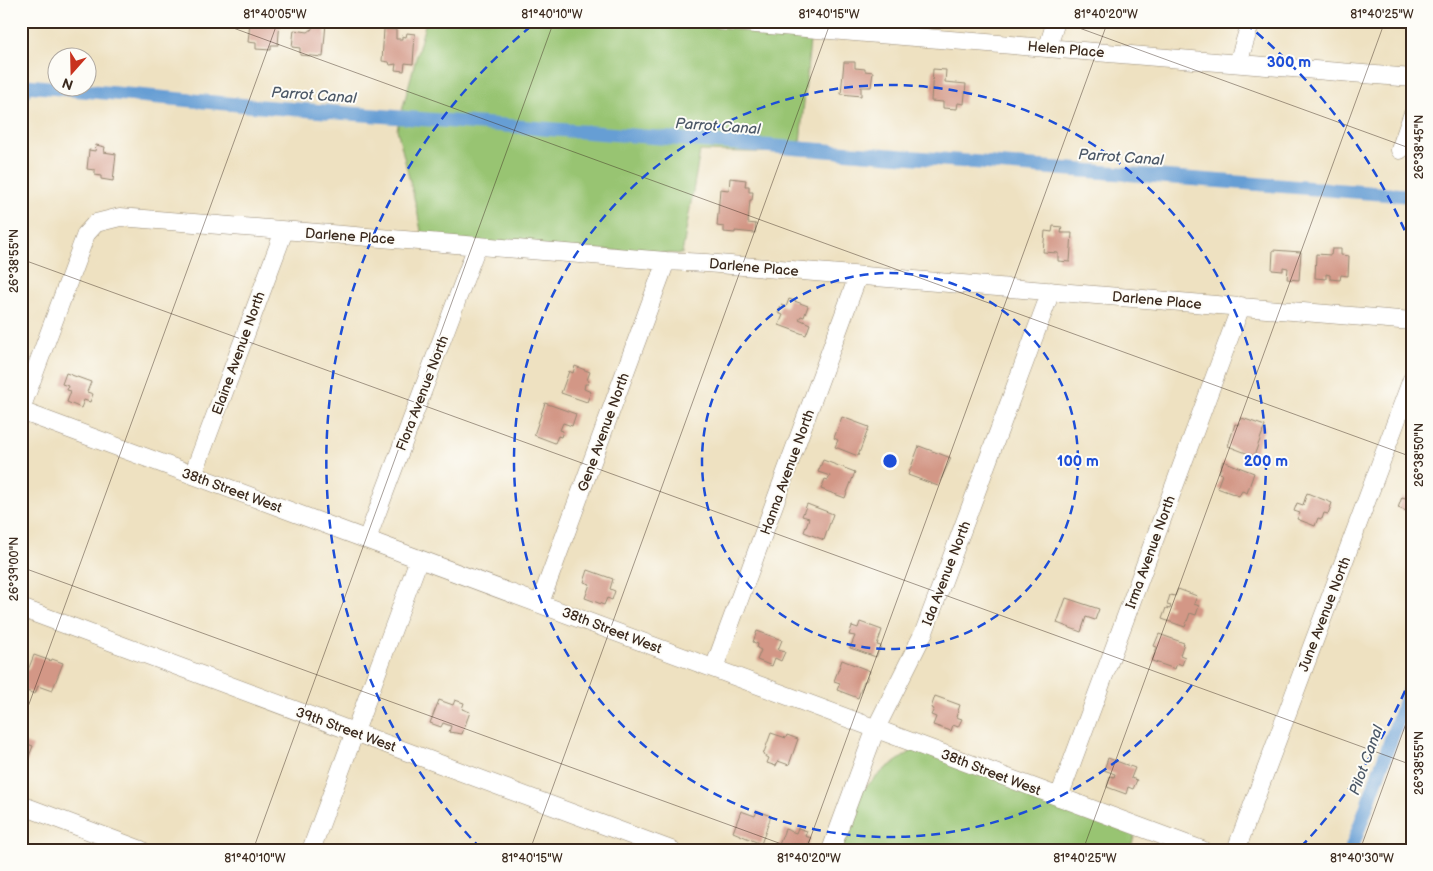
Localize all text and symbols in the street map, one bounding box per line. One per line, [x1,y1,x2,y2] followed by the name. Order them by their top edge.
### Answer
[243,7,307,22] text: 81°40'05"W
[521,7,583,22] text: 81°40'10"W
[798,7,860,22] text: 81°40'15"W
[1074,7,1138,22] text: 81°40'20"W
[1350,7,1414,22] text: 81°40'25"W
[1027,38,1105,61] street label: Helen Place
[48,48,98,98] north arrow
[1267,53,1311,72] text: 300 m
[60,74,76,94] text: N
[271,83,358,108] water label: Parrot Canal
[675,114,762,139] water label: Parrot Canal
[1412,115,1427,179] text: 26°38'45"N
[1078,145,1165,170] water label: Parrot Canal
[305,225,395,248] street label: Darlene Place
[7,229,22,293] text: 26°38'55"N
[708,255,799,280] street label: Darlene Place
[1111,288,1202,313] street label: Darlene Place
[208,289,269,417] street label: Elaine Avenue North
[393,333,452,453] street label: Flora Avenue North
[574,370,633,494] street label: Gene Avenue North
[757,407,818,537] street label: Hanna Avenue North
[1412,423,1427,487] text: 26°38'50"N
[881,452,899,470] centre of rings
[1057,452,1099,471] text: 100 m
[1244,452,1288,471] text: 200 m
[179,464,285,517] street label: 38th Street West
[1122,493,1179,611] street label: Irma Avenue North
[919,518,974,628] street label: Ida Avenue North
[7,537,22,601] text: 26°39'00"N
[1295,554,1354,674] street label: June Avenue North
[560,604,665,658] street label: 38th Street West
[293,703,399,756] street label: 39th Street West
[1345,722,1388,798] water label: Pilot Canal
[1412,731,1427,795] text: 26°38'55"N
[939,746,1044,800] street label: 38th Street West
[224,851,286,866] text: 81°40'10"W
[501,851,563,866] text: 81°40'15"W
[777,851,841,866] text: 81°40'20"W
[1053,851,1117,866] text: 81°40'25"W
[1330,851,1394,866] text: 81°40'30"W

